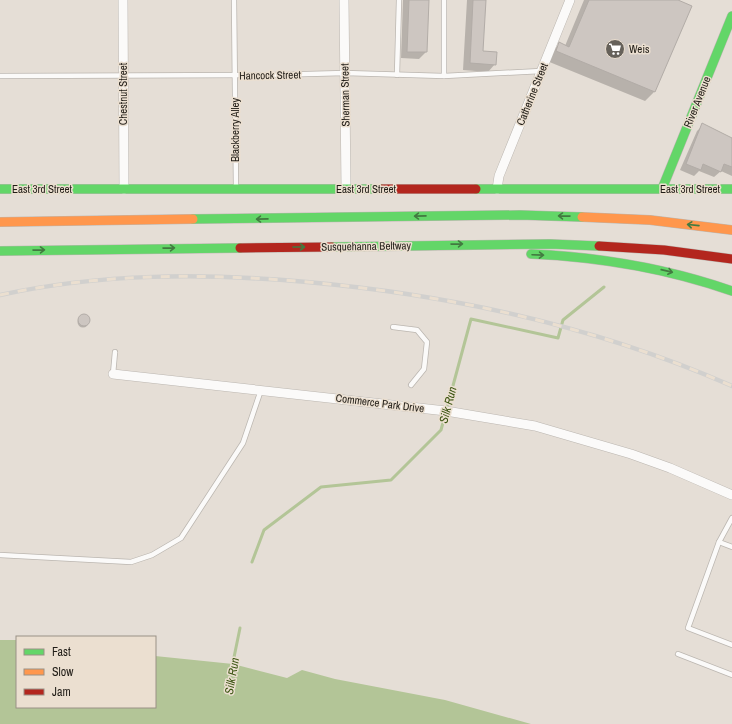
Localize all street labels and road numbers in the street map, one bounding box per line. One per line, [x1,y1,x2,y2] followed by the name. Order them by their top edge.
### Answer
[513,60,551,127] street label: Catherine Street
[116,62,130,125] street label: Chestnut Street
[337,63,353,127] street label: Sherman Street
[239,67,301,83] street label: Hancock Street
[680,74,714,130] street label: River Avenue
[228,97,242,162] street label: Blackberry Alley
[12,182,73,196] street label: East 3rd Street
[336,182,397,196] street label: East 3rd Street
[660,182,721,196] street label: East 3rd Street
[321,238,411,254] street label: Susquehanna Beltway
[335,391,425,415] street label: Commerce Park Drive

